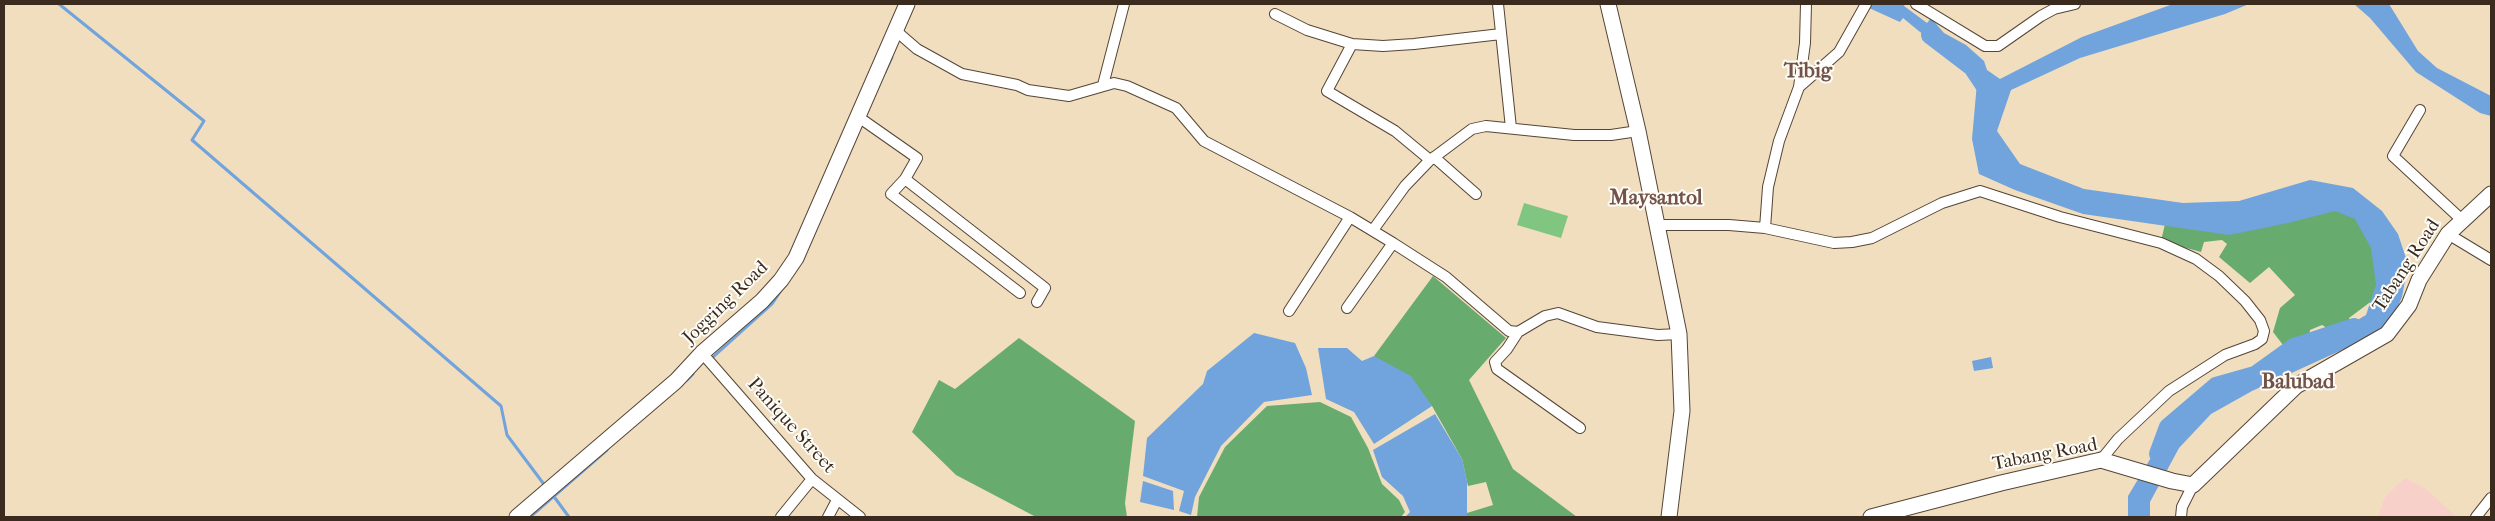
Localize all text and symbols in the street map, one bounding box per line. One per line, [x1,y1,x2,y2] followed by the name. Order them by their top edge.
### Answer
[1784,59,1832,85] district label: Tibig
[1609,186,1703,212] district label: Maysantol
[2369,215,2445,317] street label: Tabang Road
[679,257,773,349] street label: Jogging Road
[2262,370,2334,396] district label: Balubad
[742,374,840,478] street label: Panique Street
[1991,434,2099,476] street label: Tabang Road

